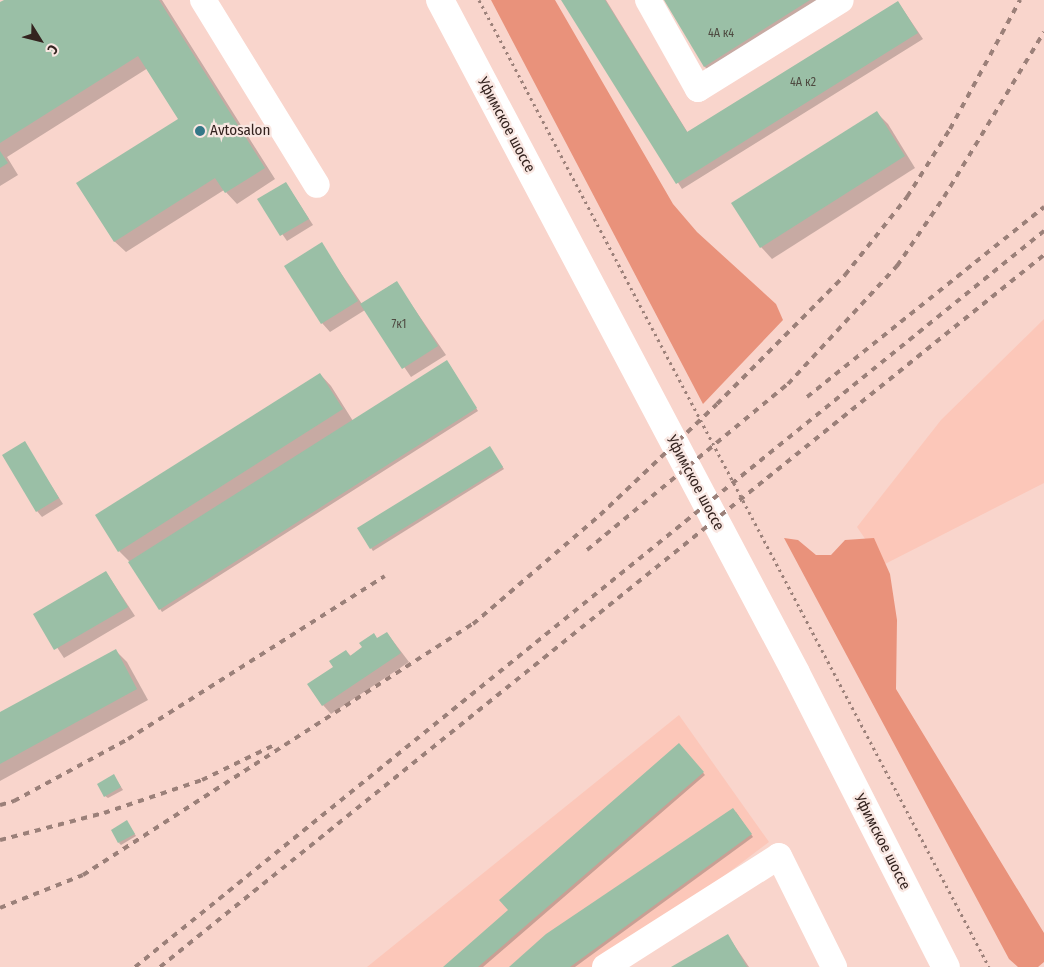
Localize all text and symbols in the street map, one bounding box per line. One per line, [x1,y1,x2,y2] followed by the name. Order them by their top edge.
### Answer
[15,15,65,65] north arrow
[708,27,734,41] house number: 4А к4
[44,41,62,57] text: С
[473,74,539,176] street label: Уфимское шоссе
[790,76,816,90] house number: 4А к2
[210,122,270,140] place label: Avtosalon
[194,125,206,137] marker: Avtosalon
[392,318,406,332] house number: 7к1
[662,432,728,534] street label: Уфимское шоссе
[850,791,914,893] street label: Уфимское шоссе

